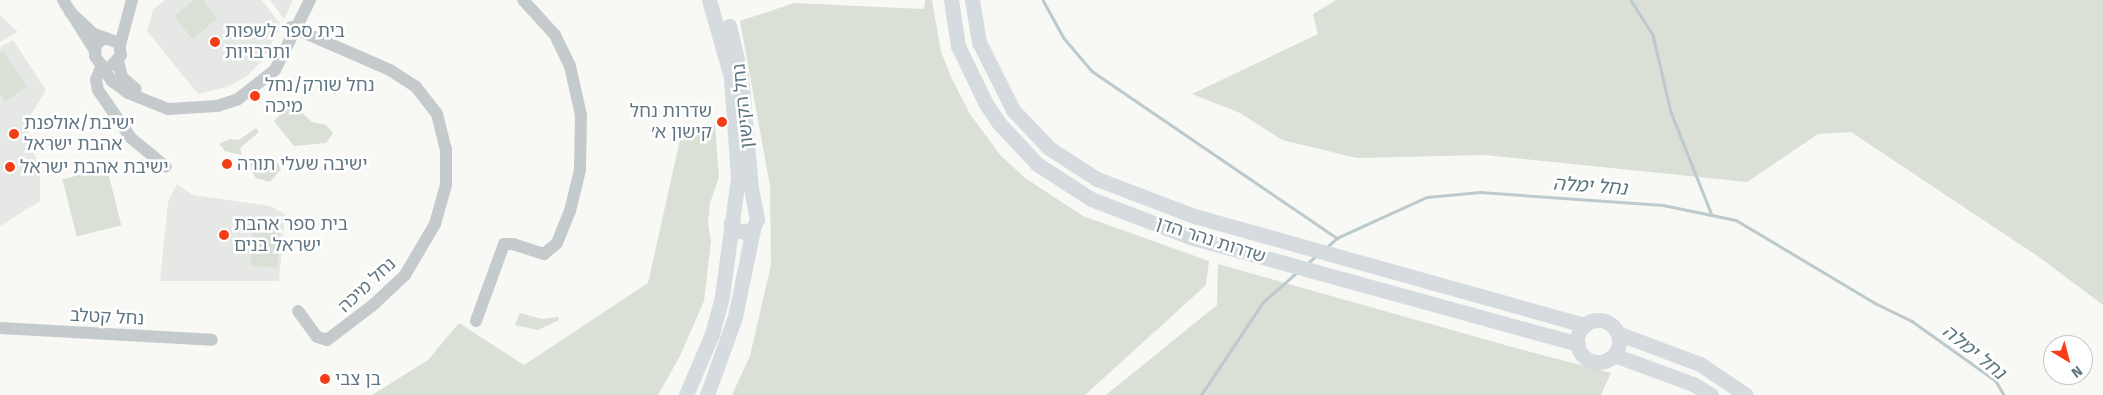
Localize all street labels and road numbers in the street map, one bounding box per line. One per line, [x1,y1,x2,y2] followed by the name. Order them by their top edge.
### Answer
[728,62,758,150] street label: נחל הקישון
[1154,212,1268,268] street label: שדרות נהר הדן
[334,253,400,317] street label: נחל מיכה
[69,304,145,330] street label: נחל קטלב

